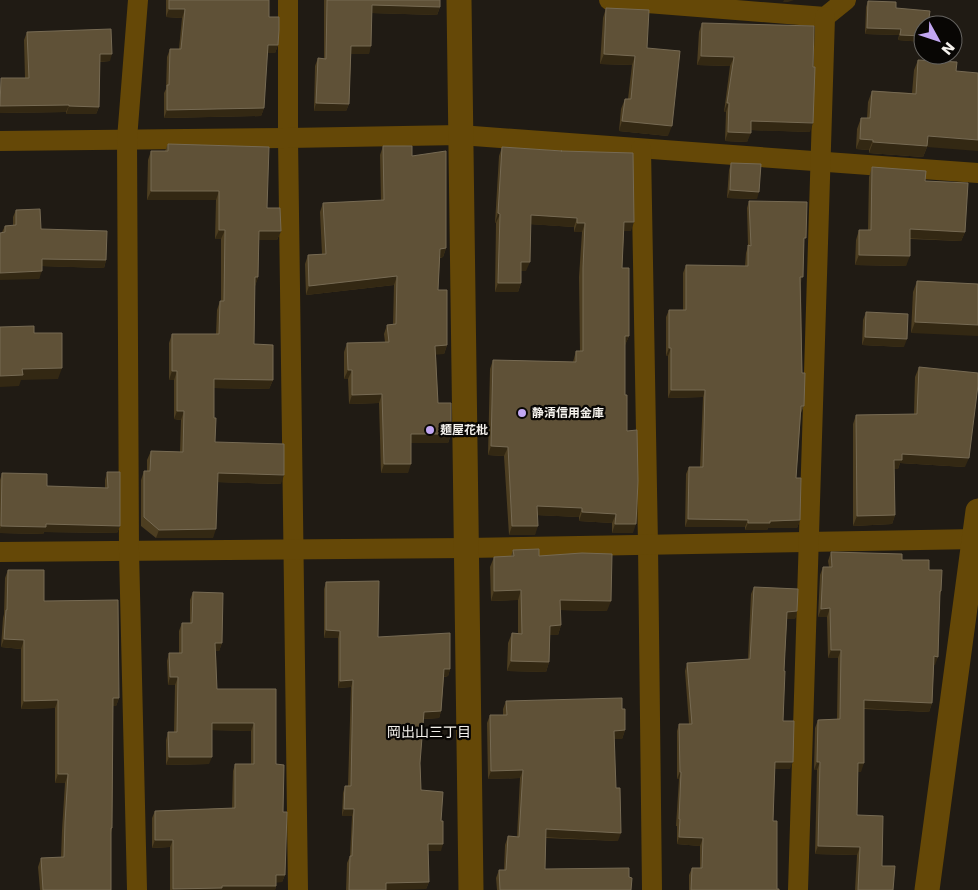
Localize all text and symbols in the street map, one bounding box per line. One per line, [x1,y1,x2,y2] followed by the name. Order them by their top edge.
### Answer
[913,15,963,65] north arrow
[938,39,958,58] text: N
[532,406,604,420] place label: 静清信用金庫
[516,407,528,419] marker: 静清信用金庫
[440,423,488,437] place label: 麺屋花枇
[424,424,436,436] marker: 麺屋花枇
[387,724,471,740] district label: 岡出山三丁目

